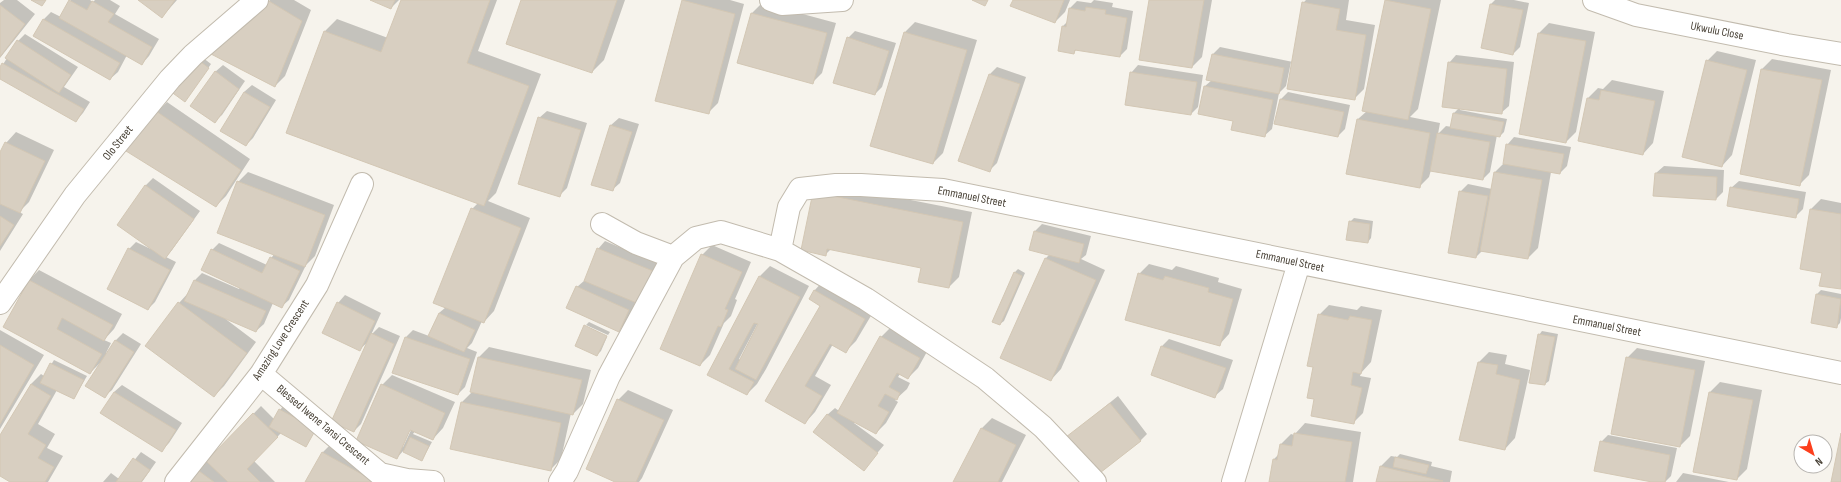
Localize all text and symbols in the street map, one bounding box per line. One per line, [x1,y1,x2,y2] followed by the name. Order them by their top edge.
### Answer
[1689,19,1745,44] street label: Ukwulu Close
[99,122,137,163] street label: Olo Street
[936,183,1008,211] street label: Emmanuel Street
[1254,246,1326,276] street label: Emmanuel Street
[249,297,313,384] street label: Amazing Love Crescent
[1571,312,1643,340] street label: Emmanuel Street
[273,382,373,469] street label: Blessed Iwene Tansi Crescent
[1793,434,1833,474] north arrow
[1812,455,1825,468] text: N

